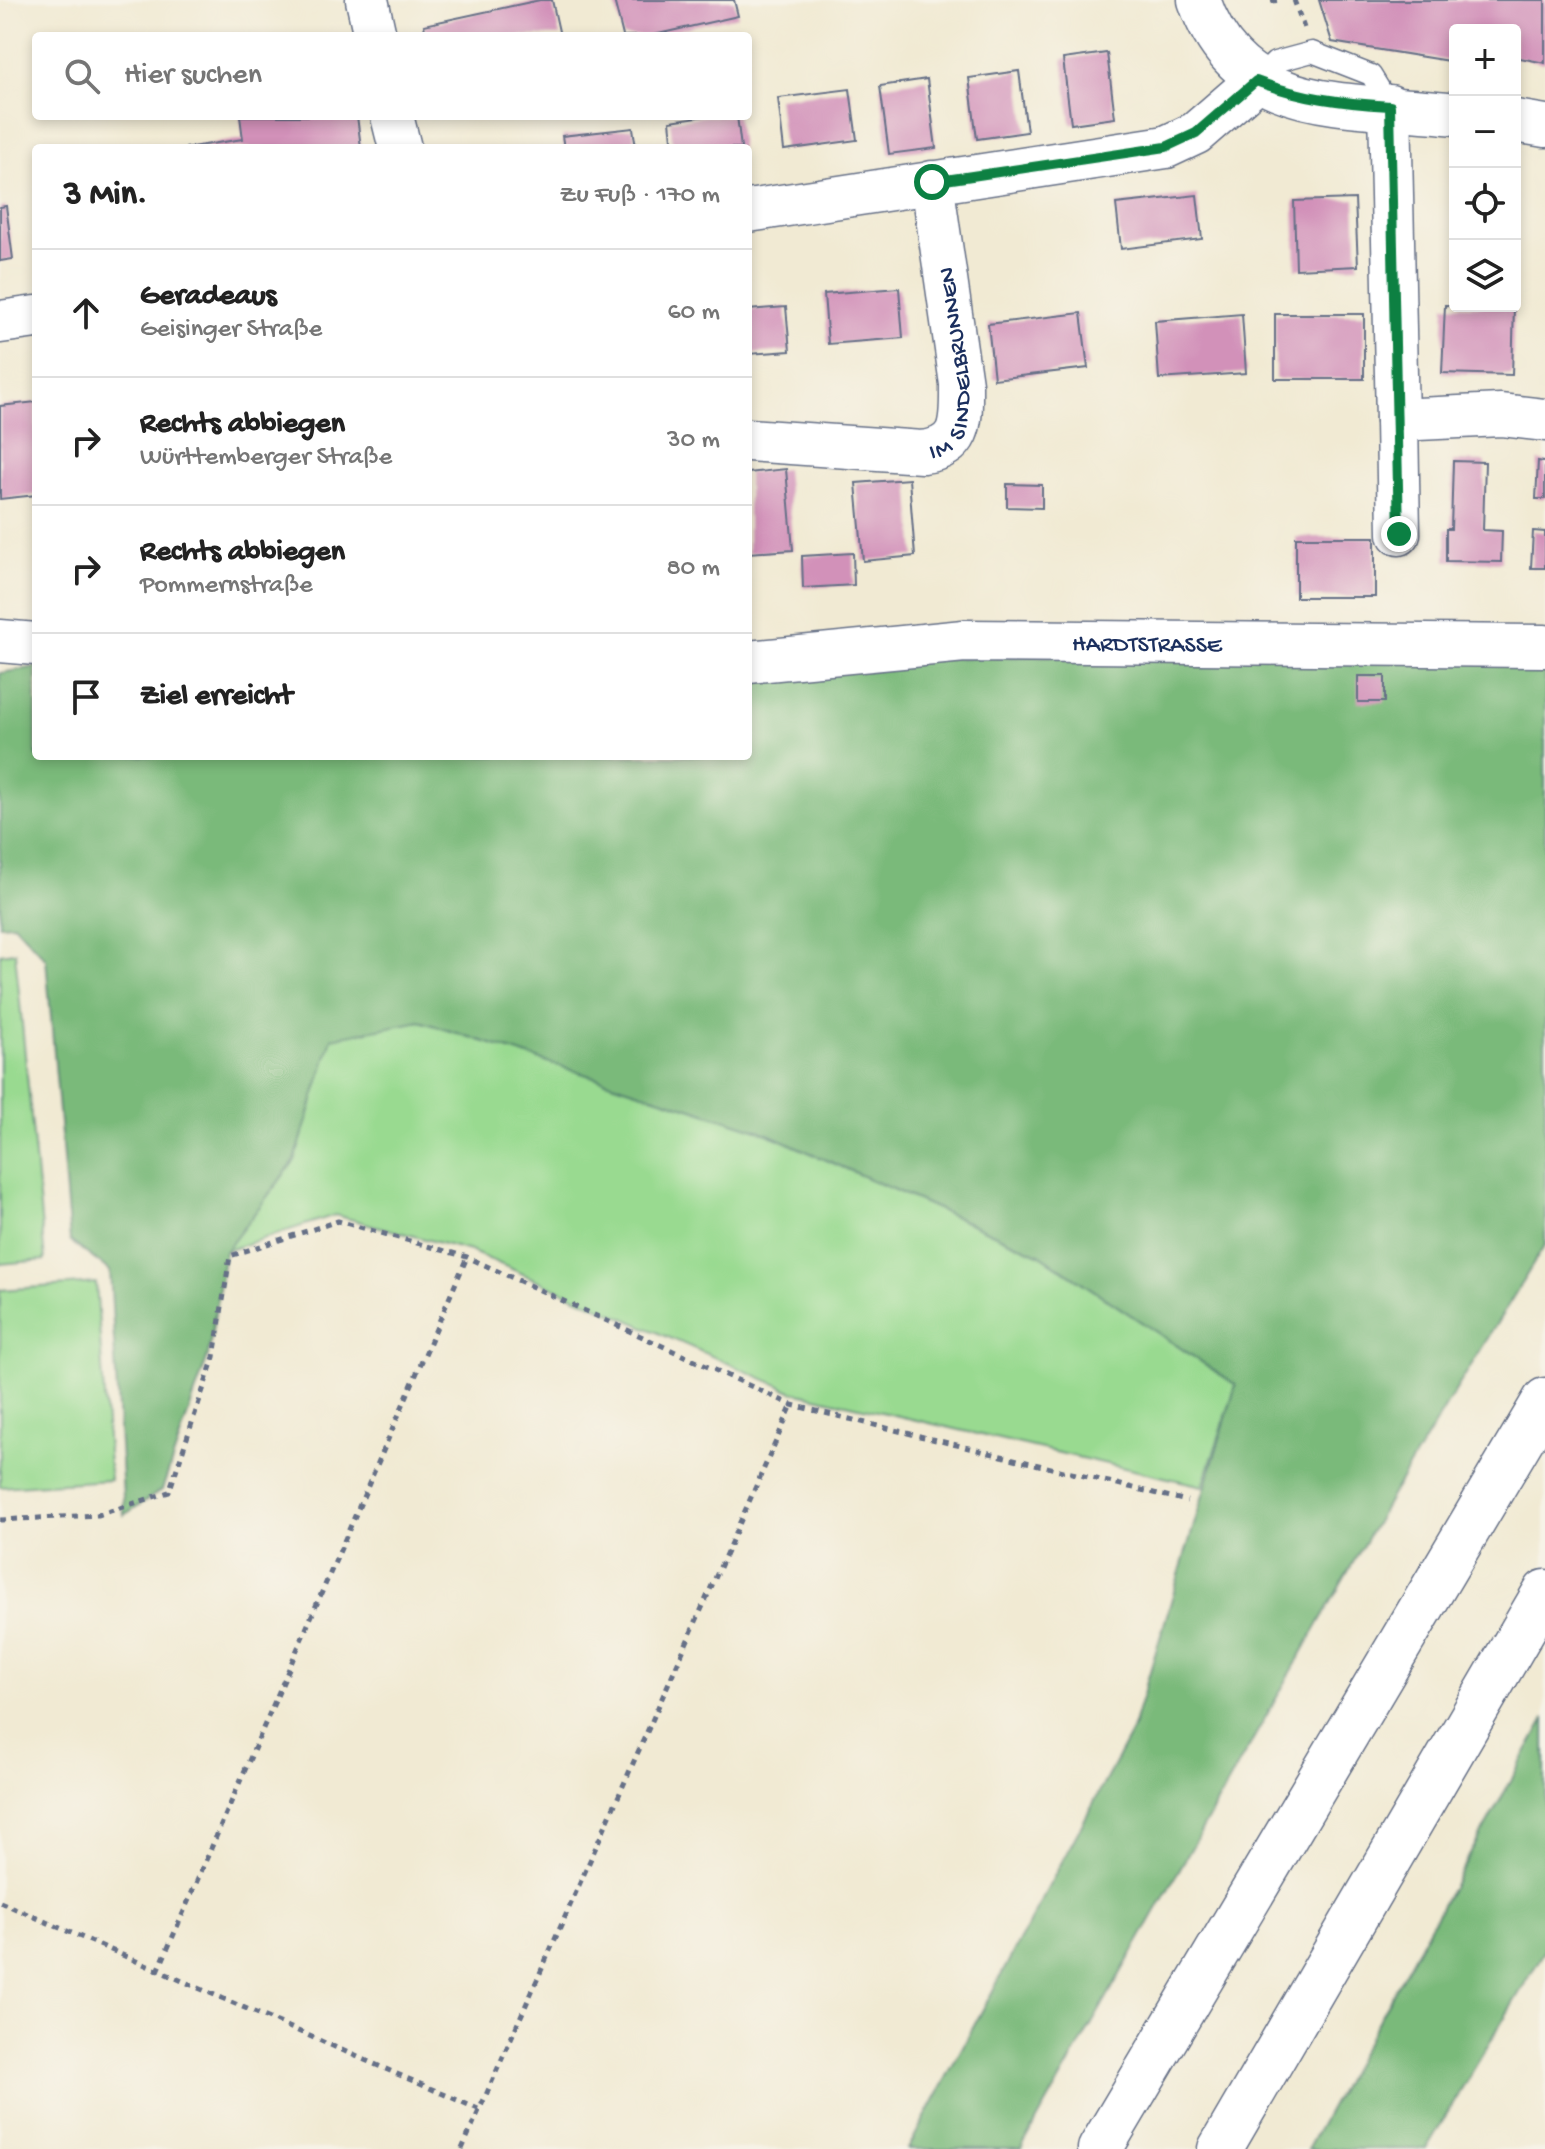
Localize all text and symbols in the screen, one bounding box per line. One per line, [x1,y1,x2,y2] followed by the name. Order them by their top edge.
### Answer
[1449,24,1521,312] map controls
[1449,24,1521,96] button: +
[32,32,752,120] search box
[60,54,104,98] icon: search
[124,59,262,94] text: Hier suchen
[1449,96,1521,168] button: −
[914,164,950,200] route start
[1449,168,1521,240] button: locate
[64,176,148,216] text: 3 Min.
[560,181,720,212] text: Zu Fuß · 170 m
[1449,240,1521,312] button: layers
[927,265,980,469] street label: IM SINDELBRUNNEN
[140,280,277,315] text: Geradeaus
[64,291,108,335] icon: ahead
[667,298,720,329] text: 60 m
[140,315,322,346] text: Geisinger Straße
[140,408,345,443] text: Rechts abbiegen
[64,419,108,463] icon: right
[667,426,720,457] text: 30 m
[140,443,392,474] text: Württemberger Straße
[1381,516,1417,552] route end
[140,536,345,571] text: Rechts abbiegen
[64,547,108,591] icon: right
[666,554,720,585] text: 80 m
[140,571,313,602] text: Pommernstraße
[1072,631,1223,661] street label: HARDTSTRASSE
[64,675,108,719] icon: arrive
[140,680,292,715] text: Ziel erreicht

